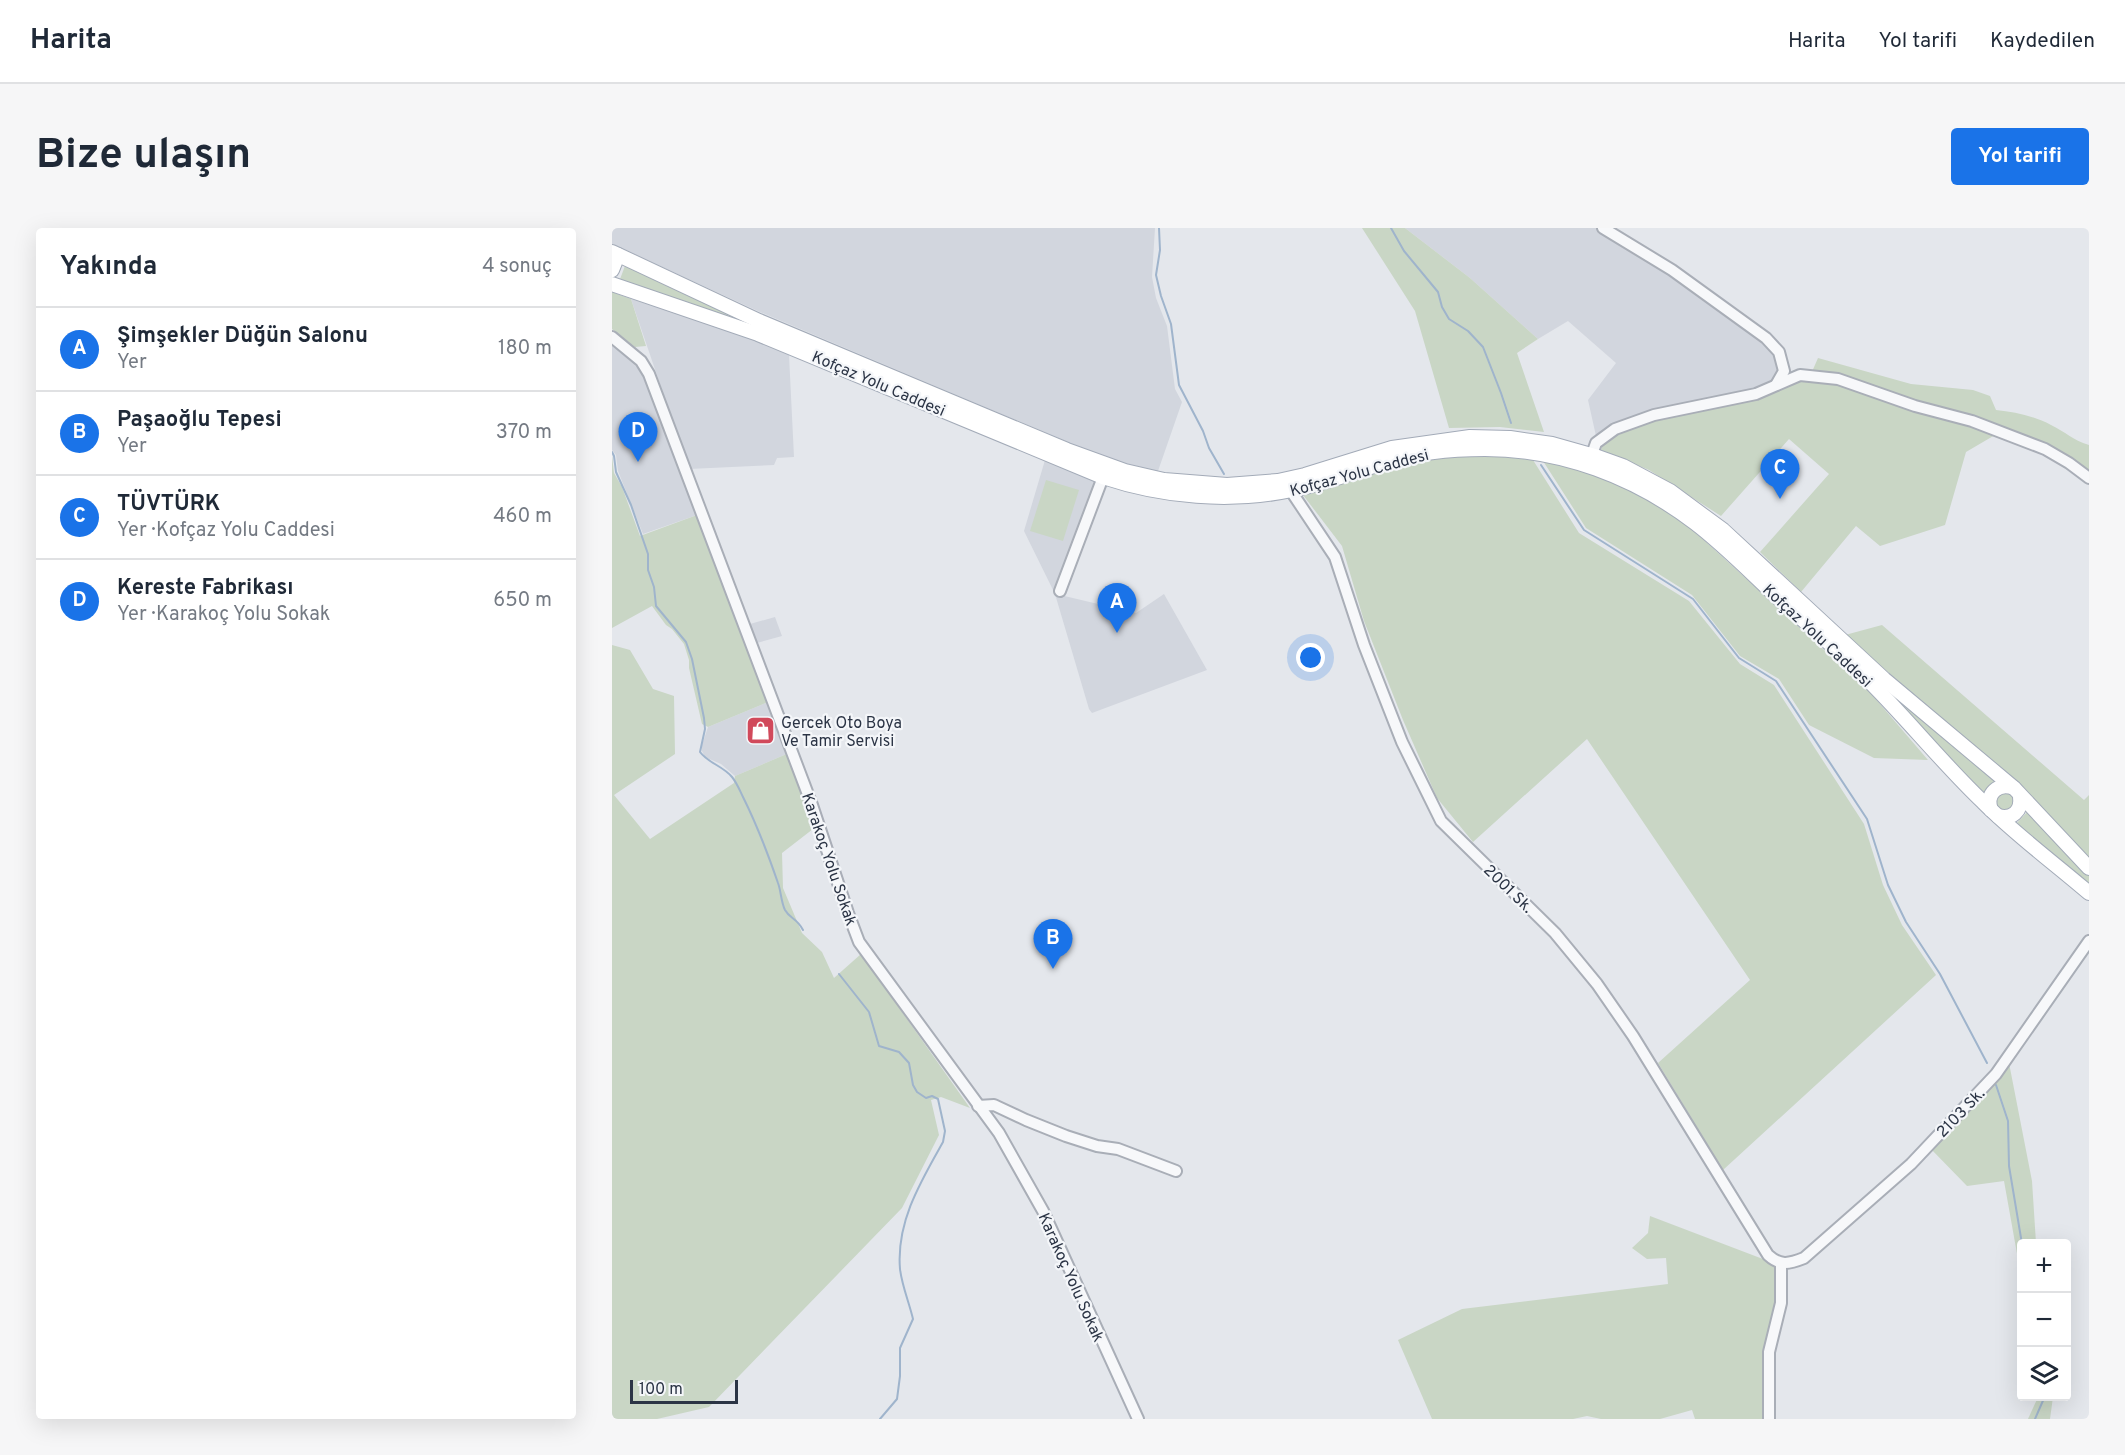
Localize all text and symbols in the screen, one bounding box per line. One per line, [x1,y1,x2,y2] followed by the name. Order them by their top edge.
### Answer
[30,23,112,59] text: Harita
[1788,28,1846,55] text: Harita
[1879,28,1957,55] text: Yol tarifi
[1990,28,2095,55] text: Kaydedilen
[1951,128,2089,185] button: Yol tarifi
[36,130,251,183] text: Bize ulaşın
[60,251,157,284] text: Yakında
[482,254,552,280] text: 4 sonuç
[117,323,368,350] text: Şimşekler Düğün Salonu
[72,336,87,362] text: A
[498,336,552,362] text: 180 m
[809,348,948,422] street label: Kofçaz Yolu Caddesi
[117,350,147,376] text: Yer
[117,407,282,434] text: Paşaoğlu Tepesi
[618,412,658,462] pin: D
[73,420,86,446] text: B
[496,420,552,446] text: 370 m
[117,434,147,460] text: Yer
[1288,446,1431,502] street label: Kofçaz Yolu Caddesi
[1760,450,1800,499] pin: C
[117,491,220,518] text: TÜVTÜRK
[73,504,86,530] text: C
[493,504,552,530] text: 460 m
[117,518,335,544] text: Yer · Kofçaz Yolu Caddesi
[117,575,293,602] text: Kereste Fabrikası
[1758,580,1876,693] street label: Kofçaz Yolu Caddesi
[1098,584,1136,633] pin: A
[72,588,87,614] text: D
[493,588,552,614] text: 650 m
[117,602,330,628] text: Yer · Karakoç Yolu Sokak
[1296,643,1325,672] your location
[781,714,902,752] place label: Gercek Oto Boya Ve Tamir Servisi
[744,715,776,747] shop icon: Gercek Oto Boya Ve Tamir Servisi
[796,790,860,929] street label: Karakoç Yolu Sokak
[1478,861,1537,918] street label: 2001 Sk.
[1034,920,1072,969] pin: B
[1933,1084,1990,1142] street label: 2103 Sk.
[1033,1210,1108,1346] street label: Karakoç Yolu Sokak
[2017,1239,2071,1401] map controls
[2017,1239,2071,1293] button: +
[2017,1293,2071,1347] button: −
[2017,1347,2071,1401] button: layers
[630,1377,738,1404] scale bar
[639,1380,683,1400] text: 100 m

